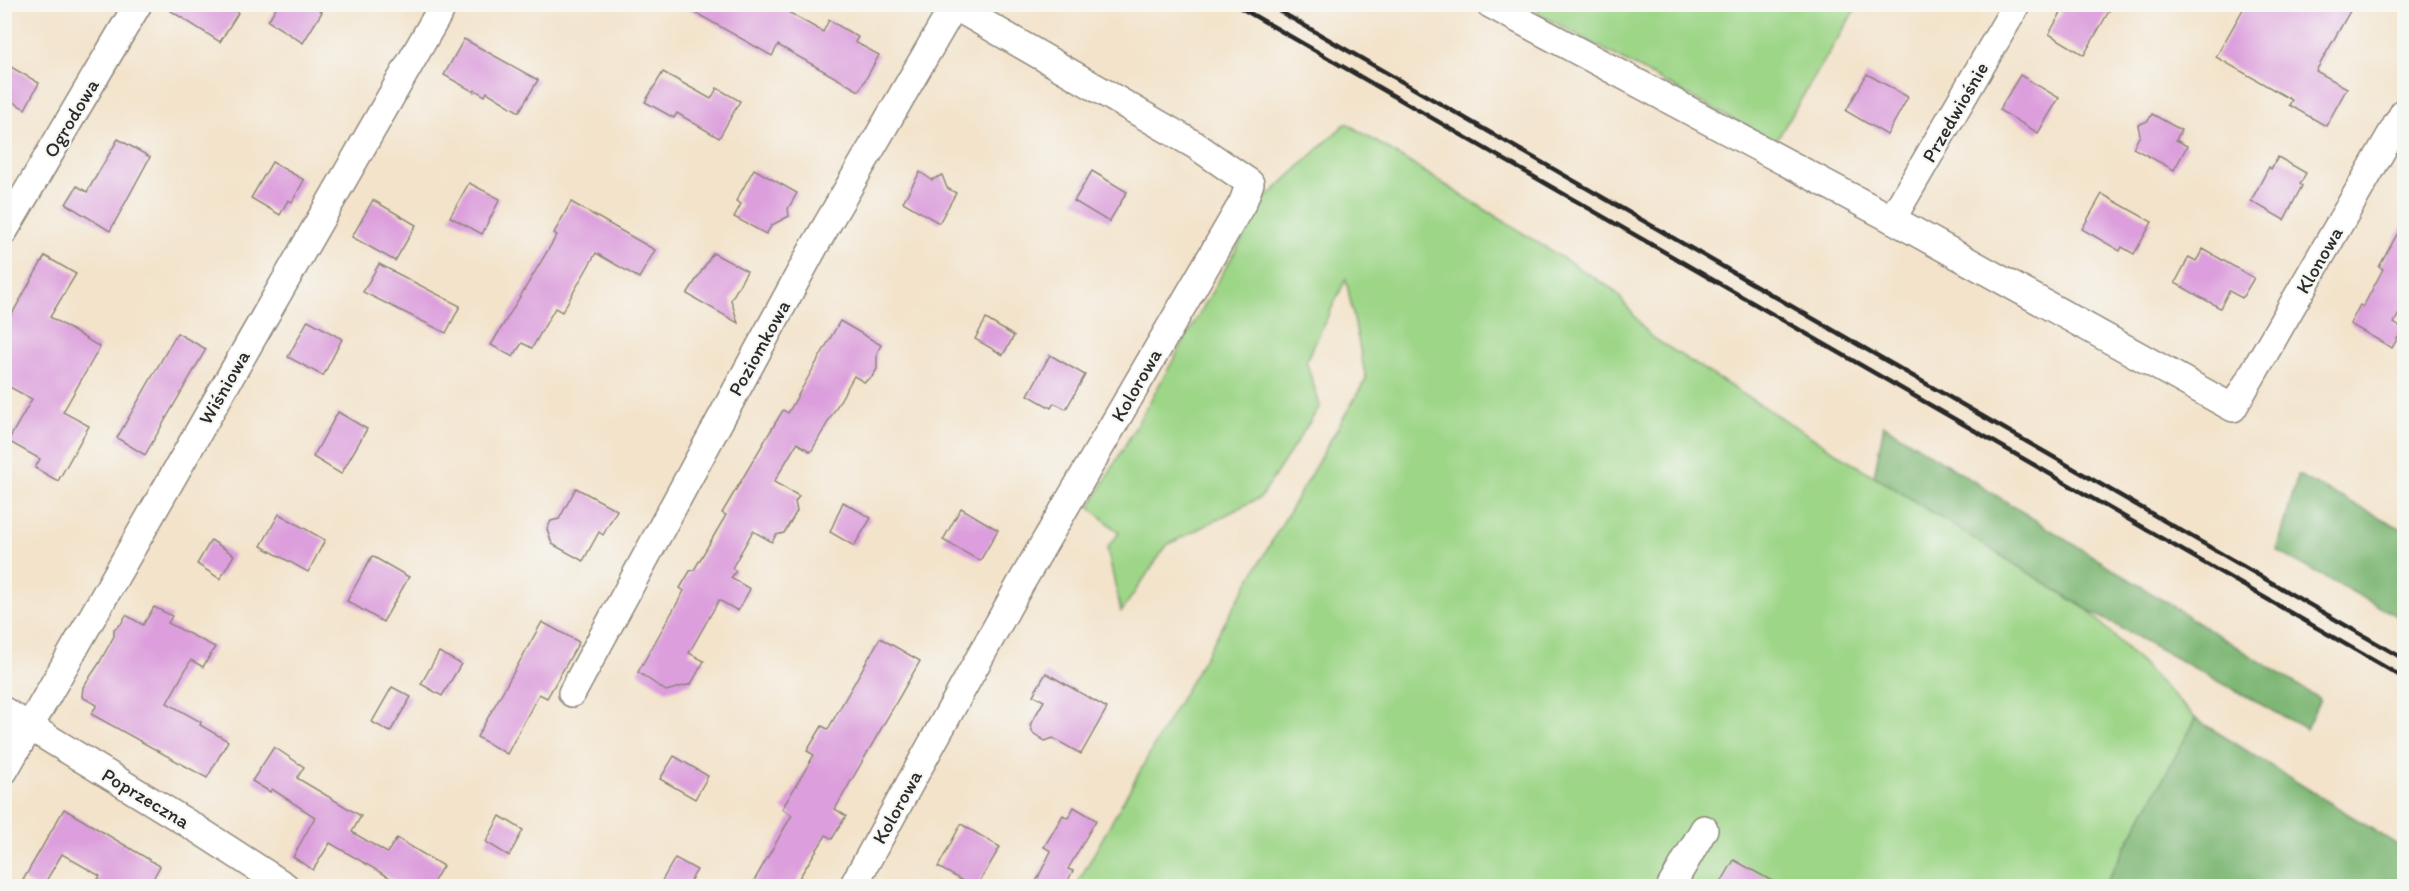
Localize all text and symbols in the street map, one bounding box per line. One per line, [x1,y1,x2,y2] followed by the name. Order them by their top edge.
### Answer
[1917,58,1993,166] street label: Przedwiośnie
[38,74,104,162] street label: Ogrodowa
[2290,222,2348,298] street label: Klonowa
[723,296,795,400] street label: Poziomkowa
[1105,344,1167,426] street label: Kolorowa
[193,345,255,428] street label: Wiśniowa
[98,762,195,834] street label: Poprzeczna
[867,765,927,848] street label: Kolorowa

